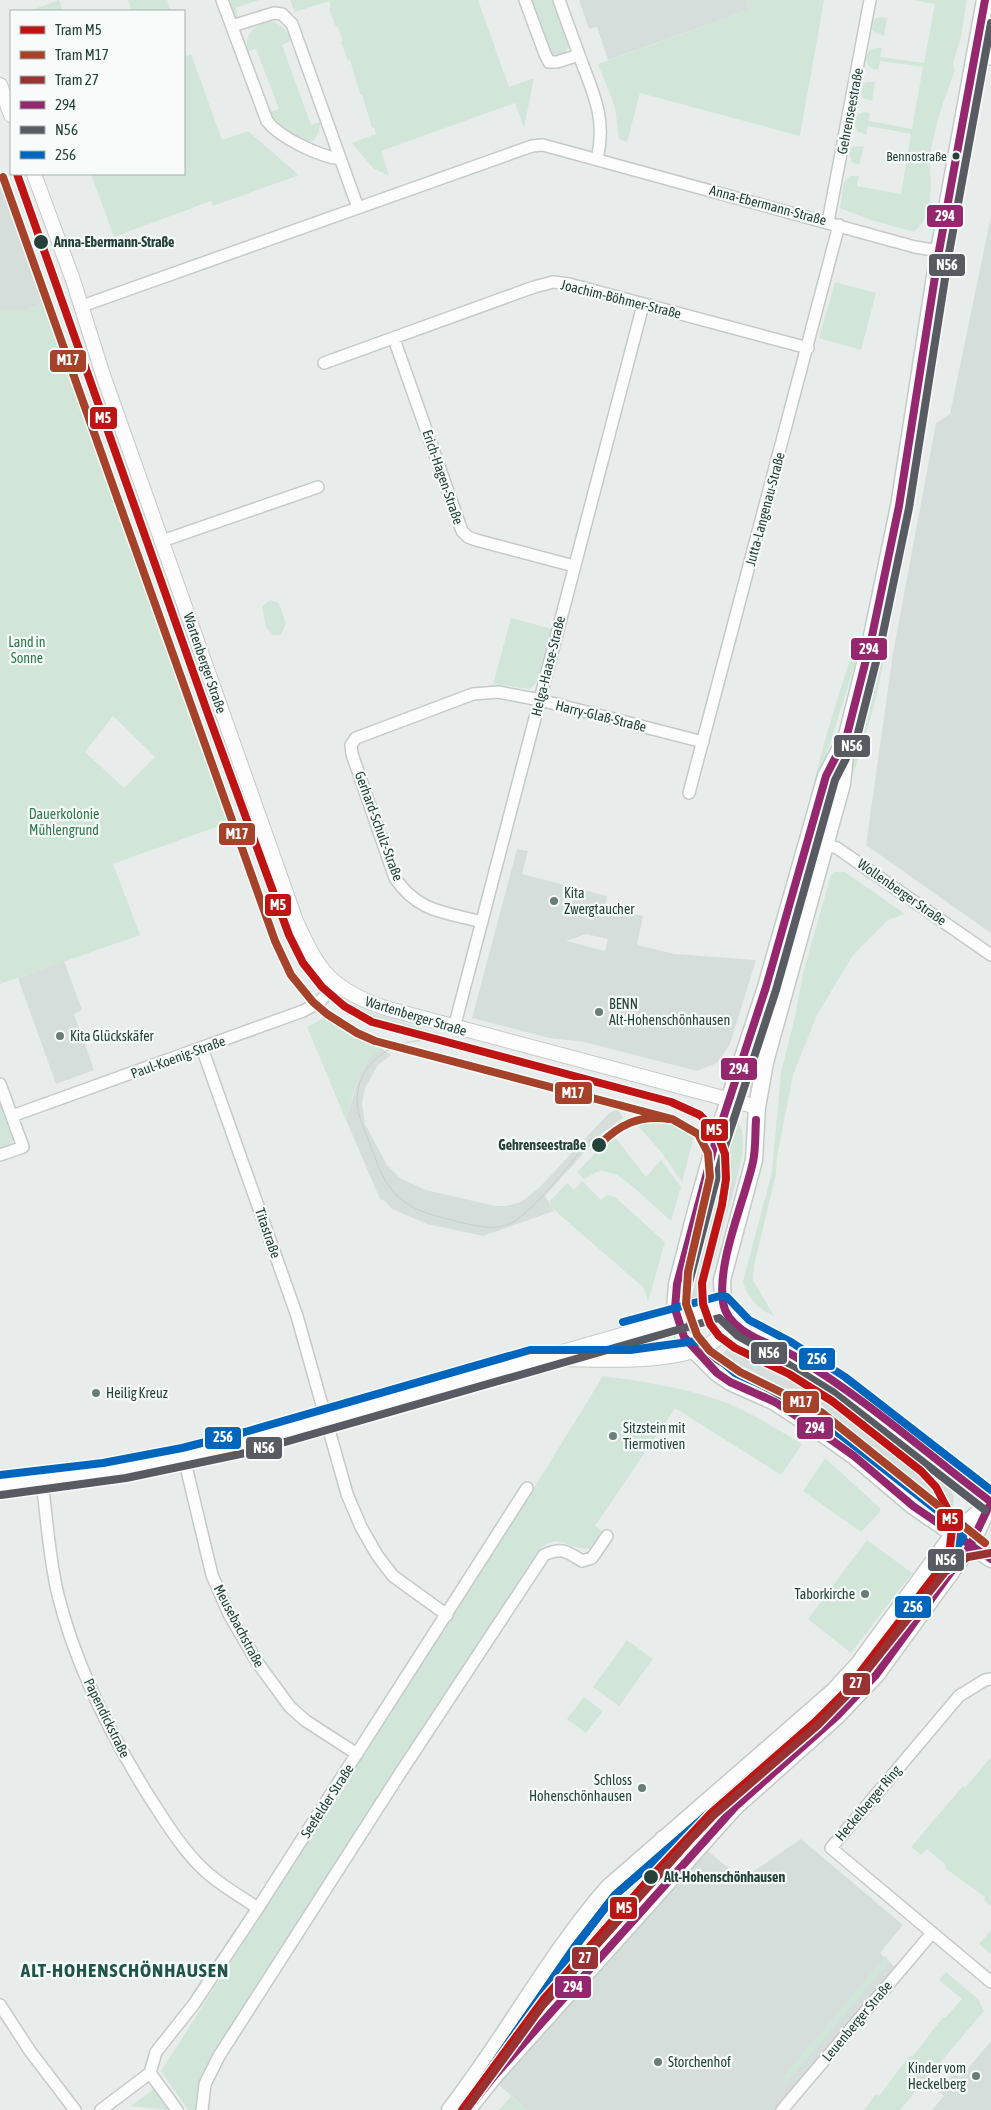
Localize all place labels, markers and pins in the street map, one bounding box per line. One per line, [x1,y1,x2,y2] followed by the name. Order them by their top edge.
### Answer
[886,149,947,164] place label: Bennostraße
[951,151,961,161] marker: Bennostraße
[32,233,50,251] marker: Anna-Ebermann-Straße
[53,234,174,250] place label: Anna-Ebermann-Straße
[564,885,635,917] place label: Kita Zwergtaucher
[548,895,560,907] marker: Kita Zwergtaucher
[609,996,730,1028] place label: BENN Alt-Hohenschönhausen
[593,1006,605,1018] marker: BENN Alt-Hohenschönhausen
[70,1028,155,1044] place label: Kita Glückskäfer
[54,1030,66,1042] marker: Kita Glückskäfer
[590,1136,608,1154] marker: Gehrenseestraße
[498,1137,586,1153] place label: Gehrenseestraße
[106,1385,168,1401] place label: Heilig Kreuz
[90,1387,102,1399] marker: Heilig Kreuz
[623,1420,686,1452] place label: Sitzstein mit Tiermotiven
[607,1430,619,1442] marker: Sitzstein mit Tiermotiven
[795,1586,855,1602] place label: Taborkirche
[859,1588,871,1600] marker: Taborkirche
[529,1772,632,1804] place label: Schloss Hohenschönhausen
[636,1782,648,1794] marker: Schloss Hohenschönhausen
[642,1868,660,1886] marker: Alt-Hohenschönhausen
[663,1869,785,1885] place label: Alt-Hohenschönhausen
[668,2054,731,2070] place label: Storchenhof
[652,2056,664,2068] marker: Storchenhof
[908,2060,966,2092] place label: Kinder vom Heckelberg
[970,2070,982,2082] marker: Kinder vom Heckelberg

